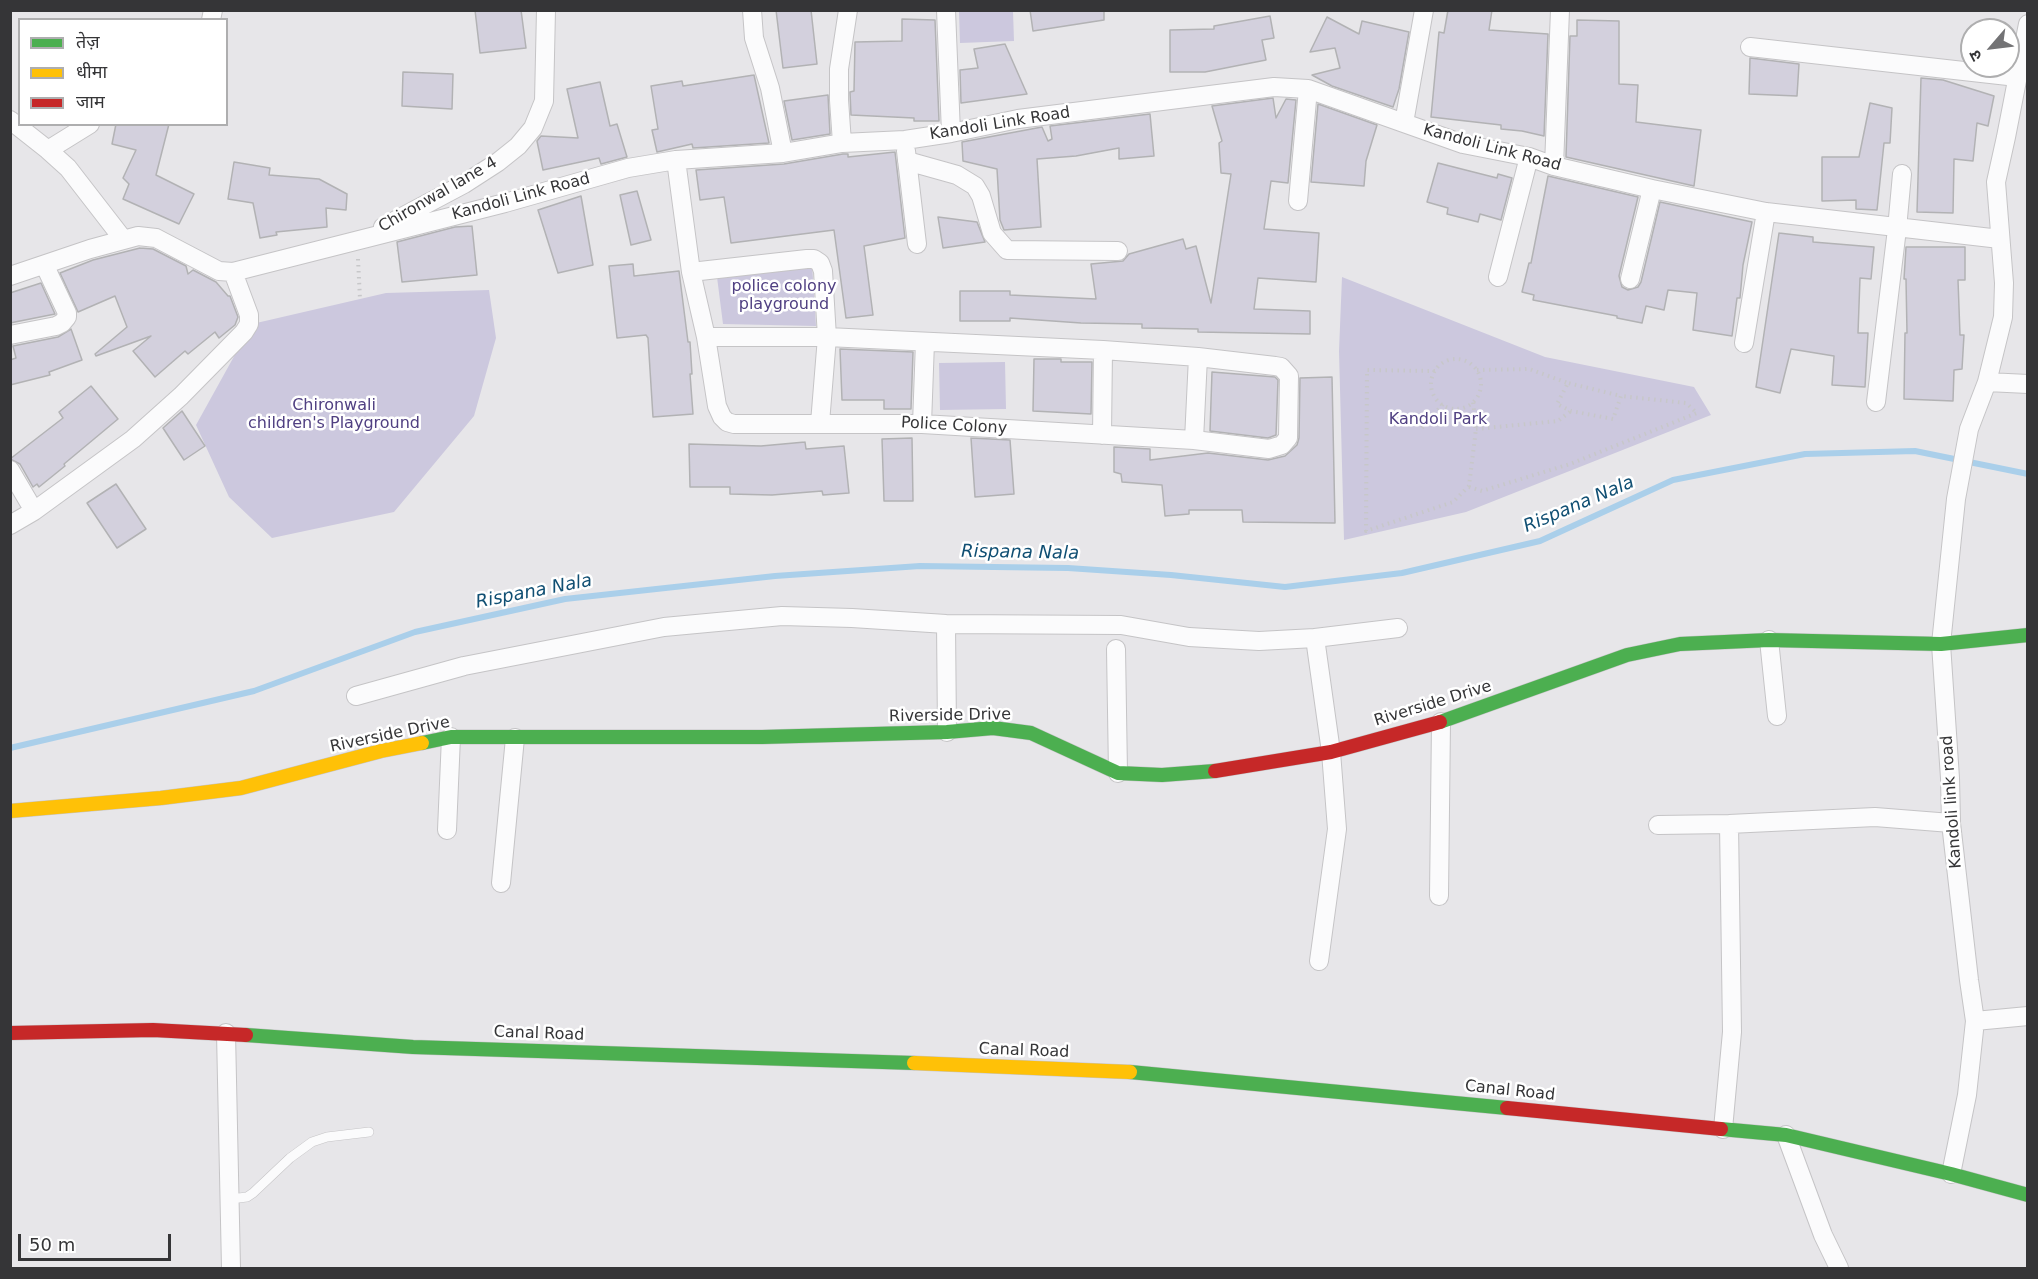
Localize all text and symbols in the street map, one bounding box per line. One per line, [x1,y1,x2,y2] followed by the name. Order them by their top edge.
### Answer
[18,18,228,126] legend
[1960,18,2020,78] north arrow
[76,31,100,52] text: तेज़
[1965,47,1986,64] text: उ
[76,61,107,82] text: धीमा
[76,91,105,112] text: जाम
[928,103,1072,145] street label: Kandoli Link Road
[1421,120,1563,176] street label: Kandoli Link Road
[375,153,501,237] street label: Chironwal lane 4
[450,169,592,225] street label: Kandoli Link Road
[732,277,836,315] park label: police colony playground
[248,396,420,434] park label: Chironwali children's Playground
[1389,410,1487,430] park label: Kandoli Park
[900,414,1008,438] street label: Police Colony
[1520,472,1638,538] water label: Rispana Nala
[961,541,1079,565] water label: Rispana Nala
[474,570,594,614] water label: Rispana Nala
[1372,677,1494,731] street label: Riverside Drive
[889,705,1011,727] street label: Riverside Drive
[328,713,452,757] street label: Riverside Drive
[1938,735,1966,869] street label: Kandoli link road
[493,1023,585,1045] street label: Canal Road
[978,1040,1070,1062] street label: Canal Road
[1464,1077,1556,1105] street label: Canal Road
[21,1222,174,1260] scale bar
[29,1234,75,1255] text: 50 m

